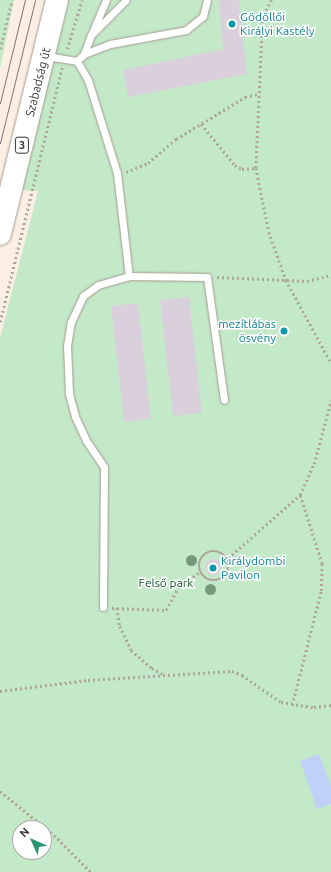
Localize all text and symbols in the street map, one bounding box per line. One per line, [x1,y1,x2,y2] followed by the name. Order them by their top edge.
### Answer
[240,10,315,38] place label: Gödöllői Királyi Kastély
[227,19,237,29] marker: Gödöllői Királyi Kastély
[22,46,54,118] street label: Szabadság út
[14,136,30,154] road number: 3
[218,317,276,345] place label: mezítlábas ösvény
[279,326,289,336] marker: mezítlábas ösvény
[221,554,285,582] place label: Királydombi Pavilon
[208,563,218,573] marker: Királydombi Pavilon
[139,576,193,590] park label: Felső park
[12,820,52,860] north arrow
[17,825,31,839] text: N

